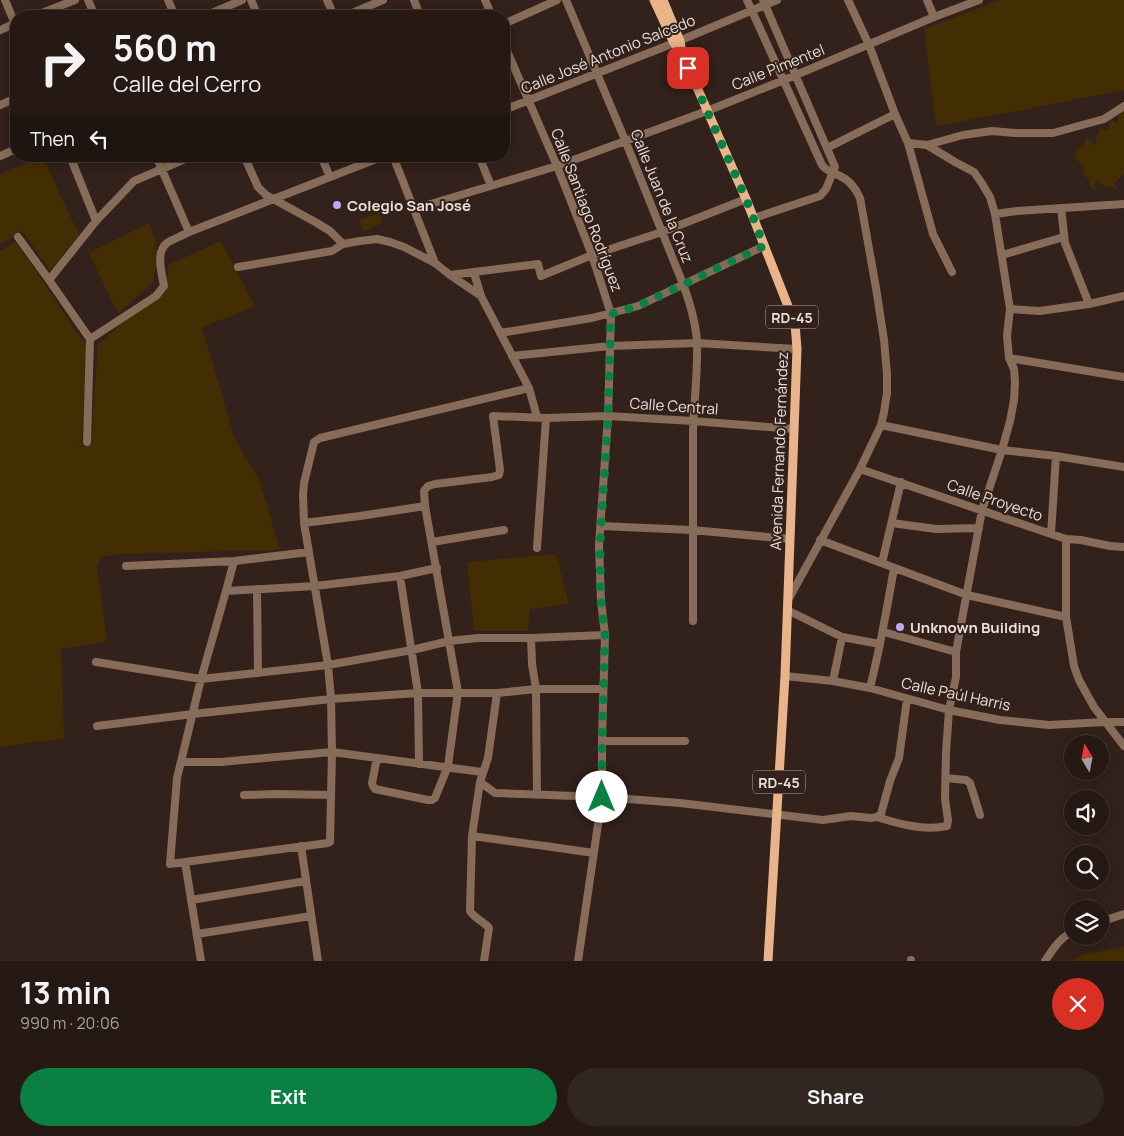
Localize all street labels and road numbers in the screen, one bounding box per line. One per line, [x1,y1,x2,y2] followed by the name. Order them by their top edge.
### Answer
[518,9,698,99] street label: Calle José Antonio Salcedo
[728,39,828,95] street label: Calle Pimentel
[546,125,628,295] street label: Calle Santiago Rodríguez
[626,126,698,266] street label: Calle Juan de la Cruz
[766,306,818,328] road number: RD-45
[765,351,793,551] street label: Avenida Fernando Fernández
[629,392,719,420] street label: Calle Central
[944,474,1046,526] street label: Calle Proyecto
[899,672,1013,716] street label: Calle Paúl Harris
[753,770,805,794] road number: RD-45

